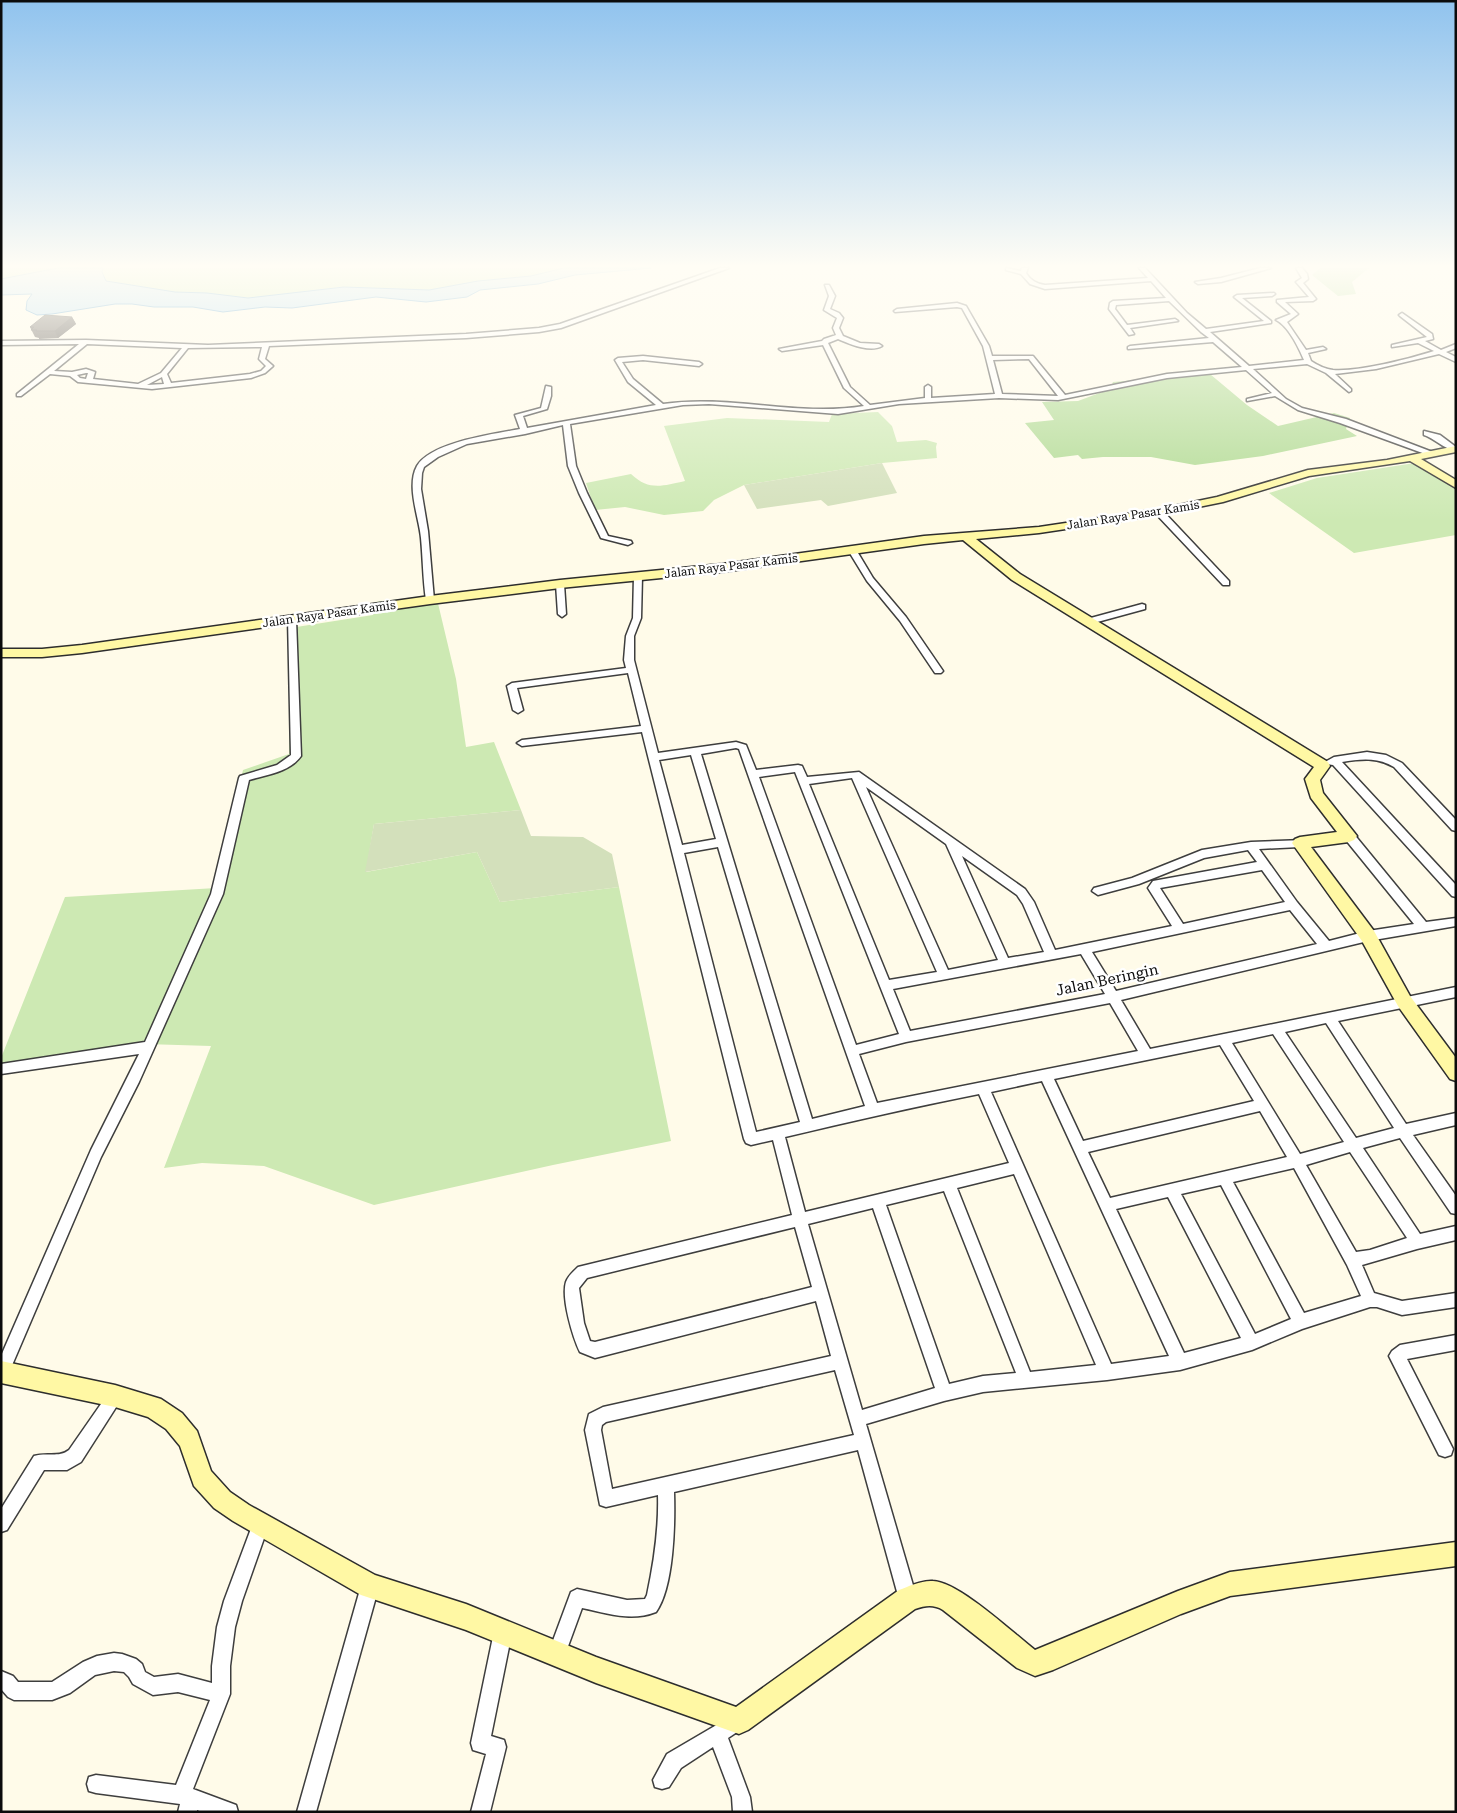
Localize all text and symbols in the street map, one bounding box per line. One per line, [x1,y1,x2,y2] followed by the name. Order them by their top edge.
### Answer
[1066,498,1201,532] street label: Jalan Raya Pasar Kamis
[663,551,799,581] street label: Jalan Raya Pasar Kamis
[261,598,397,630] street label: Jalan Raya Pasar Kamis
[1054,960,1160,1000] street label: Jalan Beringin

